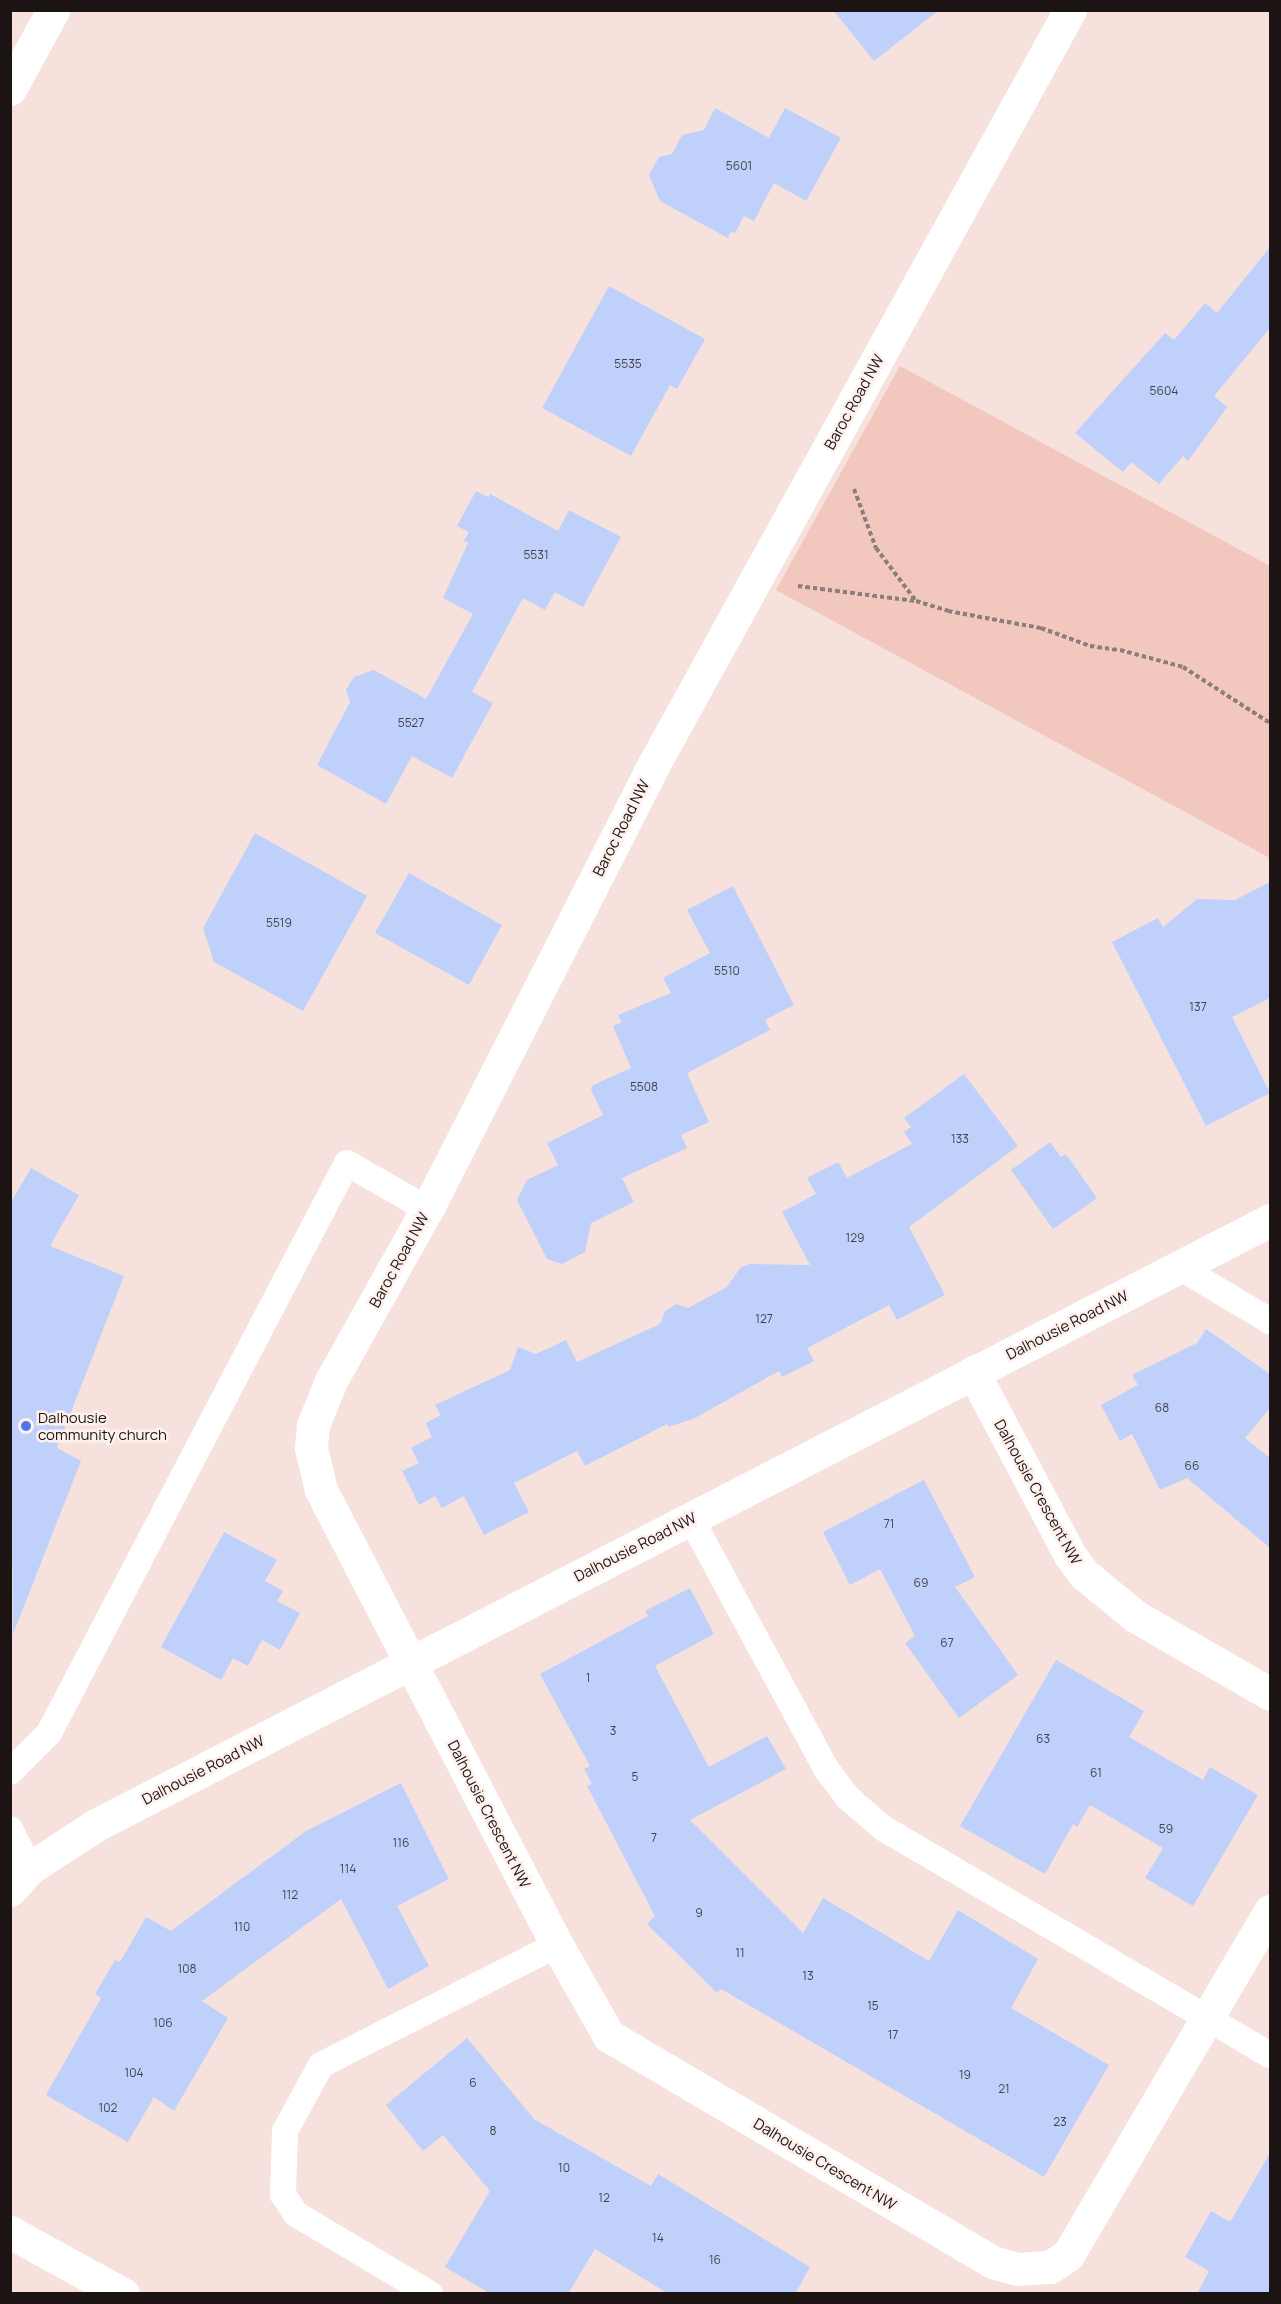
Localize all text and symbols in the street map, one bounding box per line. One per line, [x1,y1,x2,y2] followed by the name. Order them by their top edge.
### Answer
[726,159,752,173] house number: 5601
[820,351,888,453] street label: Baroc Road NW
[614,357,642,371] house number: 5535
[1150,384,1178,398] house number: 5604
[523,548,549,562] house number: 5531
[398,716,424,730] house number: 5527
[589,777,653,879] street label: Baroc Road NW
[266,916,292,930] house number: 5519
[714,964,740,978] house number: 5510
[1189,1000,1207,1014] house number: 137
[630,1080,658,1094] house number: 5508
[951,1132,969,1146] house number: 133
[365,1209,433,1311] street label: Baroc Road NW
[846,1231,864,1245] house number: 129
[1003,1286,1131,1364] street label: Dalhousie Road NW
[755,1312,773,1326] house number: 127
[1155,1401,1169,1415] house number: 68
[38,1408,167,1443] place label: Dalhousie community church
[991,1416,1085,1568] street label: Dalhousie Crescent NW
[19,1419,33,1433] marker: Dalhousie community church
[1185,1459,1199,1473] house number: 66
[571,1508,699,1586] street label: Dalhousie Road NW
[884,1517,894,1531] house number: 71
[914,1576,928,1590] house number: 69
[940,1636,954,1650] house number: 67
[586,1671,590,1685] house number: 1
[610,1724,616,1738] house number: 3
[139,1731,267,1809] street label: Dalhousie Road NW
[1036,1732,1050,1746] house number: 63
[444,1737,534,1891] street label: Dalhousie Crescent NW
[1090,1766,1102,1780] house number: 61
[632,1770,638,1784] house number: 5
[1159,1822,1173,1836] house number: 59
[651,1831,657,1845] house number: 7
[393,1836,409,1850] house number: 116
[340,1862,356,1876] house number: 114
[282,1888,298,1902] house number: 112
[695,1906,703,1920] house number: 9
[234,1920,250,1934] house number: 110
[735,1946,745,1960] house number: 11
[178,1962,196,1976] house number: 108
[802,1969,814,1983] house number: 13
[867,1999,879,2013] house number: 15
[153,2016,173,2030] house number: 106
[888,2028,898,2042] house number: 17
[124,2066,144,2080] house number: 104
[959,2068,971,2082] house number: 19
[469,2076,477,2090] house number: 6
[998,2082,1010,2096] house number: 21
[99,2101,117,2115] house number: 102
[750,2114,900,2214] street label: Dalhousie Crescent NW
[1053,2115,1067,2129] house number: 23
[490,2124,496,2138] house number: 8
[558,2161,570,2175] house number: 10
[598,2191,610,2205] house number: 12
[652,2231,664,2245] house number: 14
[709,2253,721,2267] house number: 16

